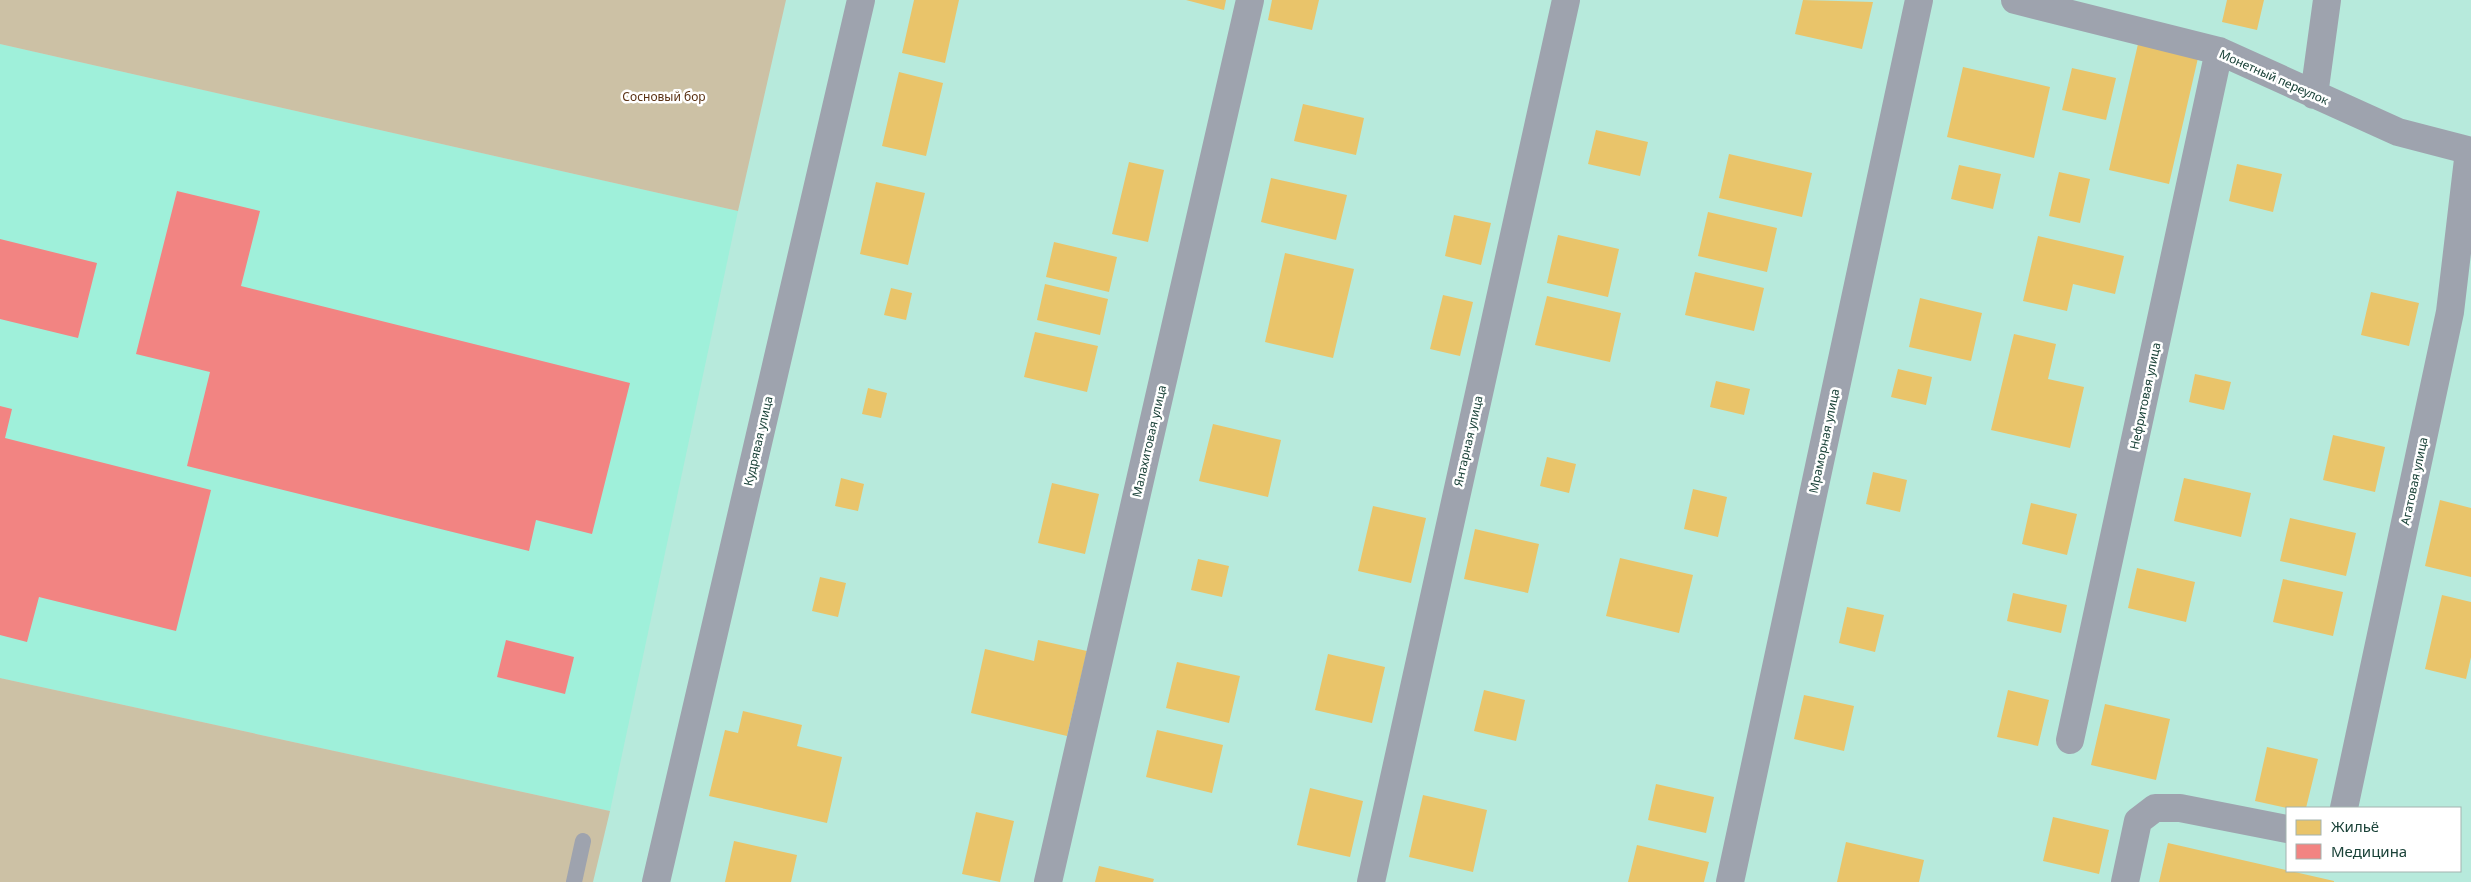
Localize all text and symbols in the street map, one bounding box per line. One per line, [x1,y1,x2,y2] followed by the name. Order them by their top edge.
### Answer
[2217,45,2332,109] street label: Монетный переулок
[622,88,706,105] park label: Сосновый бор
[2125,341,2165,451] street label: Нефритовая улица
[1128,383,1170,499] street label: Малахитовая улица
[1805,387,1843,495] street label: Мраморная улица
[739,394,777,488] street label: Кудрявая улица
[1449,394,1487,488] street label: Янтарная улица
[2396,435,2432,527] street label: Агатовая улица
[2286,807,2461,872] legend
[2331,816,2379,836] text: Жильё
[2331,841,2407,861] text: Медицина

